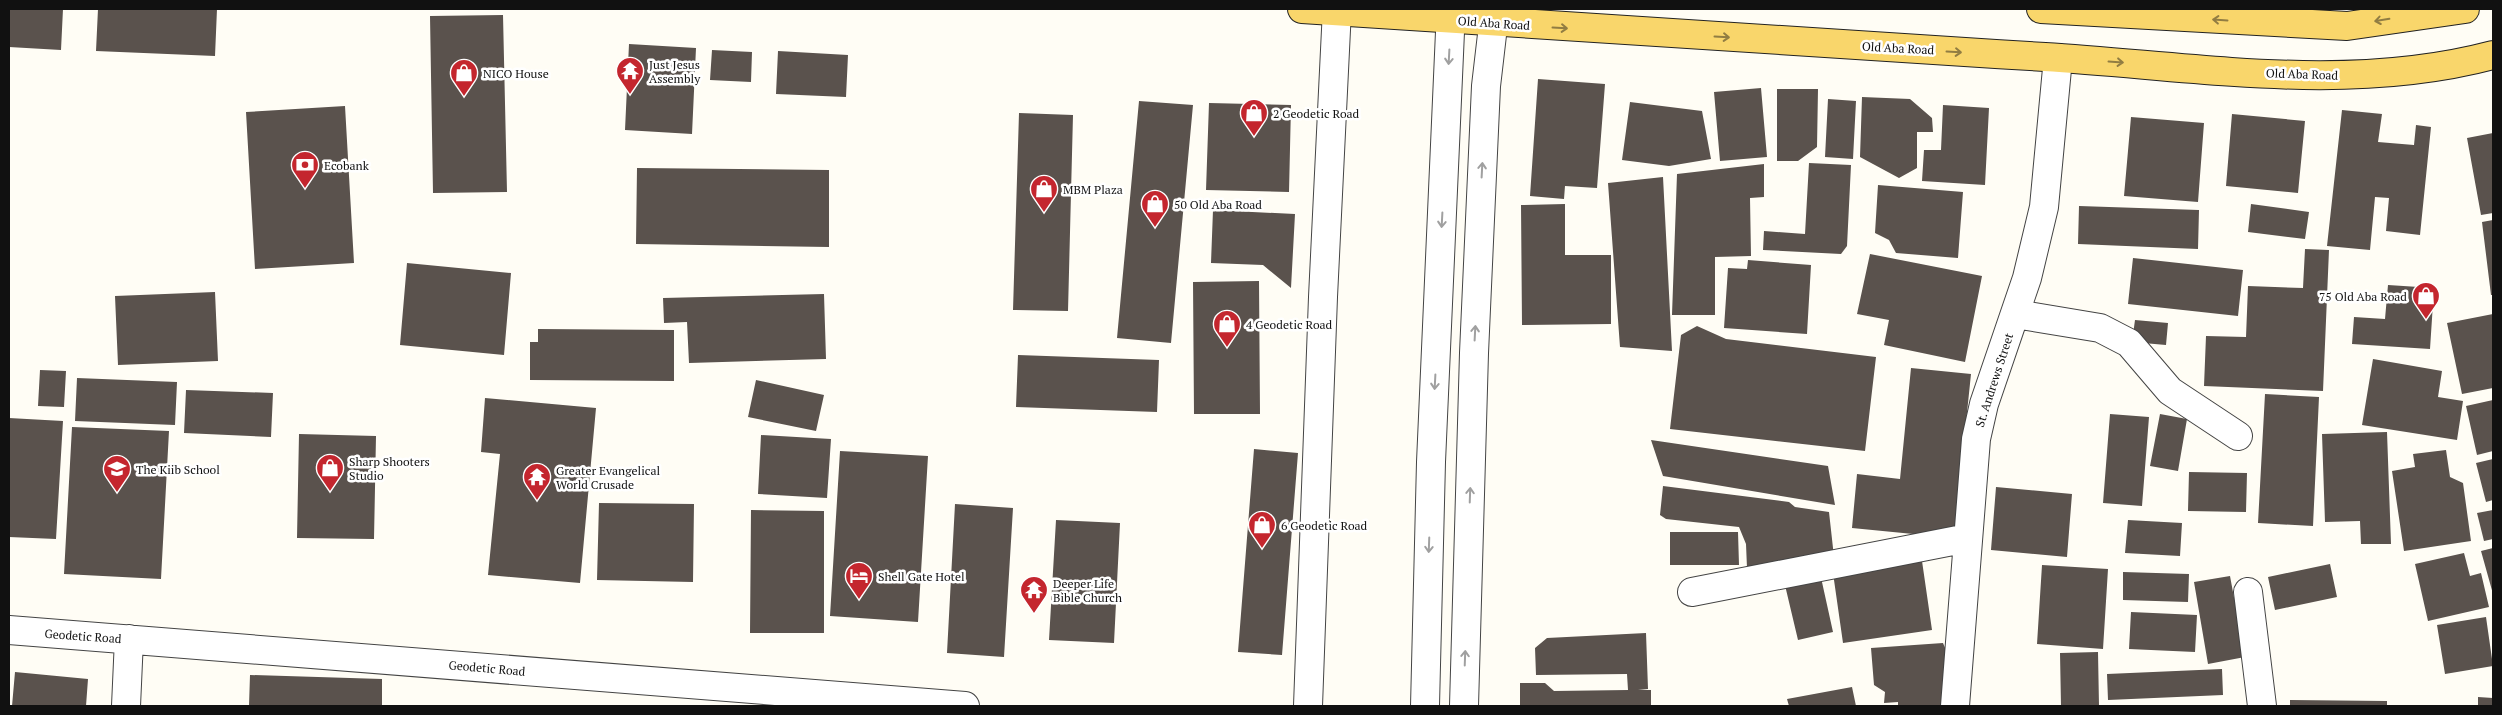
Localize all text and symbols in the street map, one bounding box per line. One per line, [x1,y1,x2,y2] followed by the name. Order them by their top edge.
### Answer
[1457,13,1531,33] street label: Old Aba Road
[2213,16,2229,25] one-way arrow
[2375,16,2391,26] one-way arrow
[1551,23,1567,32] one-way arrow
[1714,33,1730,42] one-way arrow
[1861,39,1935,57] street label: Old Aba Road
[1946,47,1962,56] one-way arrow
[1445,49,1454,65] one-way arrow
[615,56,645,95] temple icon: Just Jesus Assembly
[649,57,701,86] place label: Just Jesus Assembly
[449,58,479,97] shop icon: NICO House
[2108,58,2124,67] one-way arrow
[2266,65,2339,83] street label: Old Aba Road
[483,66,549,81] place label: NICO House
[1239,98,1269,137] shop icon: 2 Geodetic Road
[1273,106,1360,121] place label: 2 Geodetic Road
[290,150,320,189] bank icon: Ecobank
[324,158,370,173] place label: Ecobank
[1478,163,1487,179] one-way arrow
[1029,174,1059,213] shop icon: MBM Plaza
[1063,182,1123,197] place label: MBM Plaza
[1140,189,1170,228] shop icon: 50 Old Aba Road
[1174,197,1262,212] place label: 50 Old Aba Road
[1437,212,1447,228] one-way arrow
[2411,281,2441,320] shop icon: 75 Old Aba Road
[2319,289,2407,304] place label: 75 Old Aba Road
[1212,309,1242,348] shop icon: 4 Geodetic Road
[1246,317,1333,332] place label: 4 Geodetic Road
[1470,325,1480,341] one-way arrow
[1972,331,2016,429] street label: St. Andrews Street
[1430,374,1439,390] one-way arrow
[315,453,345,492] shop icon: Sharp Shooters Studio
[102,454,132,493] school or university icon: The Kiib School
[349,454,430,483] place label: Sharp Shooters Studio
[136,462,220,477] place label: The Kiib School
[522,462,552,501] temple icon: Greater Evangelical World Crusade
[556,463,660,492] place label: Greater Evangelical World Crusade
[1465,487,1475,504] one-way arrow
[1247,510,1277,549] shop icon: 6 Geodetic Road
[1281,518,1368,533] place label: 6 Geodetic Road
[1424,536,1434,552] one-way arrow
[844,561,874,600] hotel icon: Shell Gate Hotel
[878,569,965,584] place label: Shell Gate Hotel
[1019,575,1049,614] temple icon: Deeper Life Bible Church
[1053,576,1122,605] place label: Deeper Life Bible Church
[44,626,122,646] street label: Geodetic Road
[1460,650,1470,666] one-way arrow
[448,657,526,679] street label: Geodetic Road

